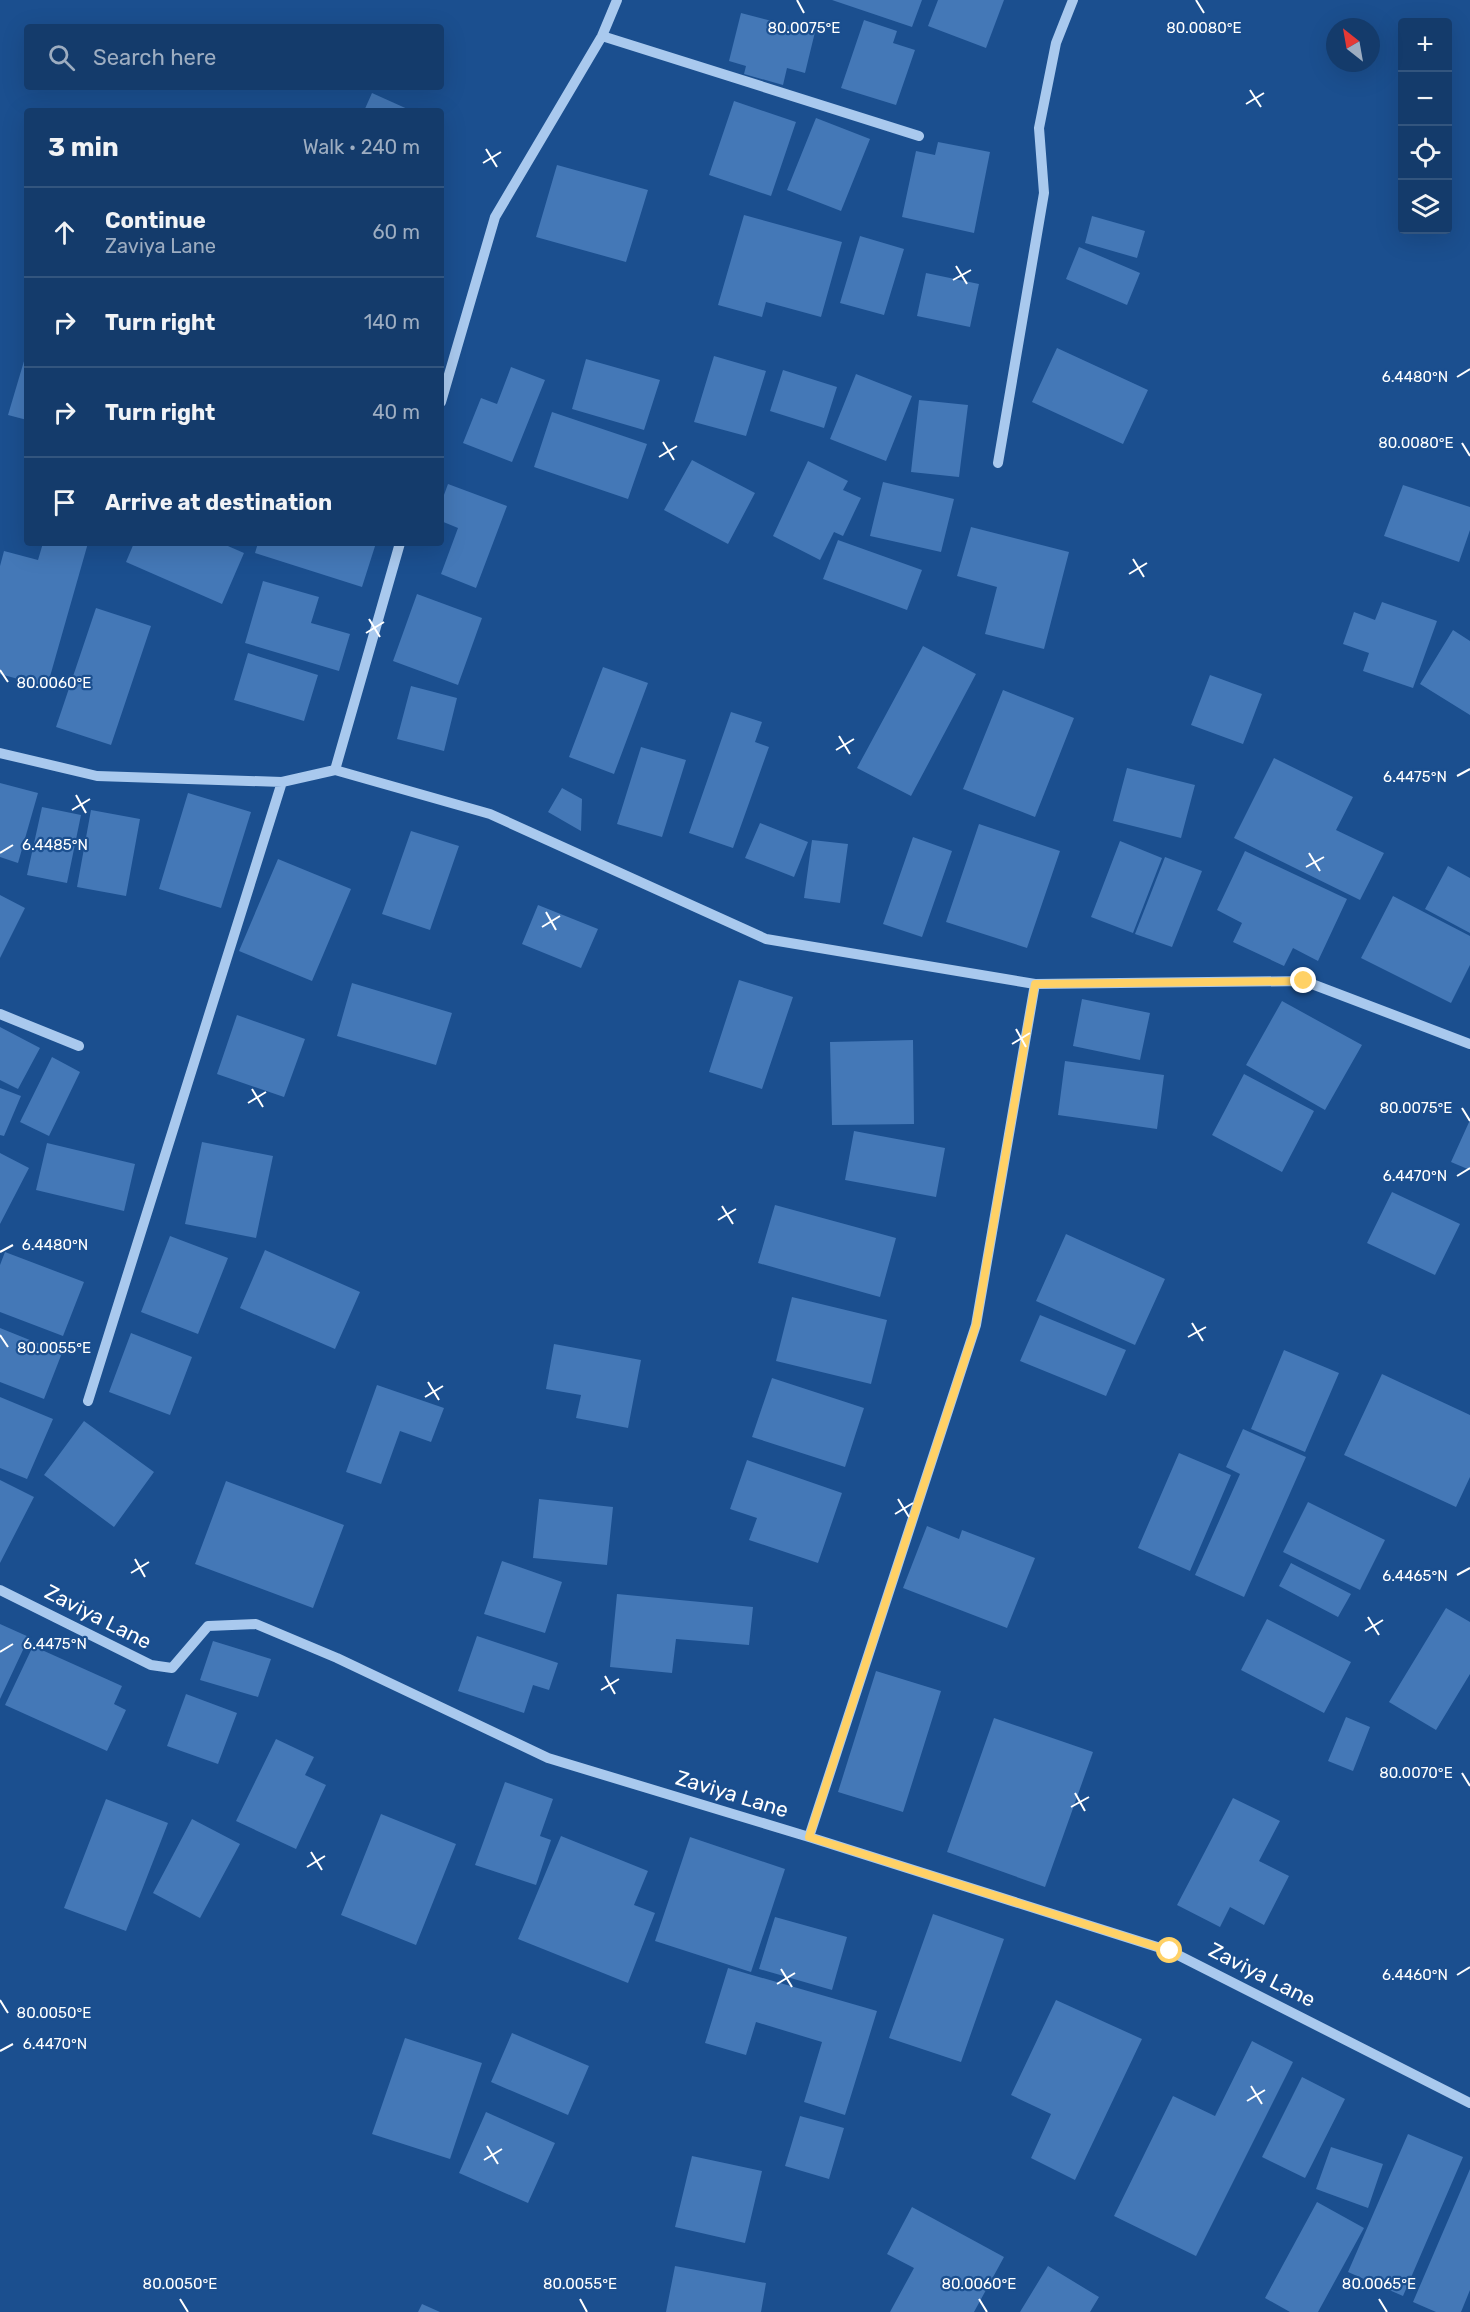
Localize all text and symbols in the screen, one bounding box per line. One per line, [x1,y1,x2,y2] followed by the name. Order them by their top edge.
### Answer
[1326,18,1380,72] north arrow
[1398,18,1452,234] map controls
[1398,18,1452,72] button: +
[768,19,840,37] text: 80.0075°E
[1166,19,1242,37] text: 80.0080°E
[24,24,444,90] search box
[45,41,78,74] icon: search
[93,44,216,71] text: Search here
[1398,72,1452,126] button: −
[1398,126,1452,180] button: locate
[48,132,119,163] text: 3 min
[303,135,420,159] text: Walk · 240 m
[1398,180,1452,234] button: layers
[105,207,206,234] text: Continue
[48,216,81,249] icon: ahead
[373,220,420,244] text: 60 m
[105,234,216,258] text: Zaviya Lane
[48,306,81,339] icon: right
[105,309,215,336] text: Turn right
[364,310,420,334] text: 140 m
[1382,368,1448,386] text: 6.4480°N
[48,396,81,429] icon: right
[105,399,215,426] text: Turn right
[372,400,420,424] text: 40 m
[1378,434,1454,452] text: 80.0080°E
[48,486,81,519] icon: arrive
[105,489,332,516] text: Arrive at destination
[17,674,91,692] text: 80.0060°E
[1383,768,1447,786] text: 6.4475°N
[22,836,88,854] text: 6.4485°N
[1290,967,1316,993] route end
[1380,1099,1452,1117] text: 80.0075°E
[1383,1167,1447,1185] text: 6.4470°N
[22,1236,88,1254] text: 6.4480°N
[17,1339,91,1357] text: 80.0055°E
[1382,1567,1448,1585] text: 6.4465°N
[41,1579,156,1654] street label: Zaviya Lane
[23,1635,87,1653] text: 6.4475°N
[1379,1764,1453,1782] text: 80.0070°E
[673,1765,792,1823] street label: Zaviya Lane
[1156,1937,1182,1963] route start
[1205,1937,1320,2012] street label: Zaviya Lane
[1382,1966,1448,1984] text: 6.4460°N
[17,2004,91,2022] text: 80.0050°E
[23,2035,87,2053] text: 6.4470°N
[143,2275,217,2293] text: 80.0050°E
[543,2275,617,2293] text: 80.0055°E
[942,2275,1016,2293] text: 80.0060°E
[1342,2275,1416,2293] text: 80.0065°E

